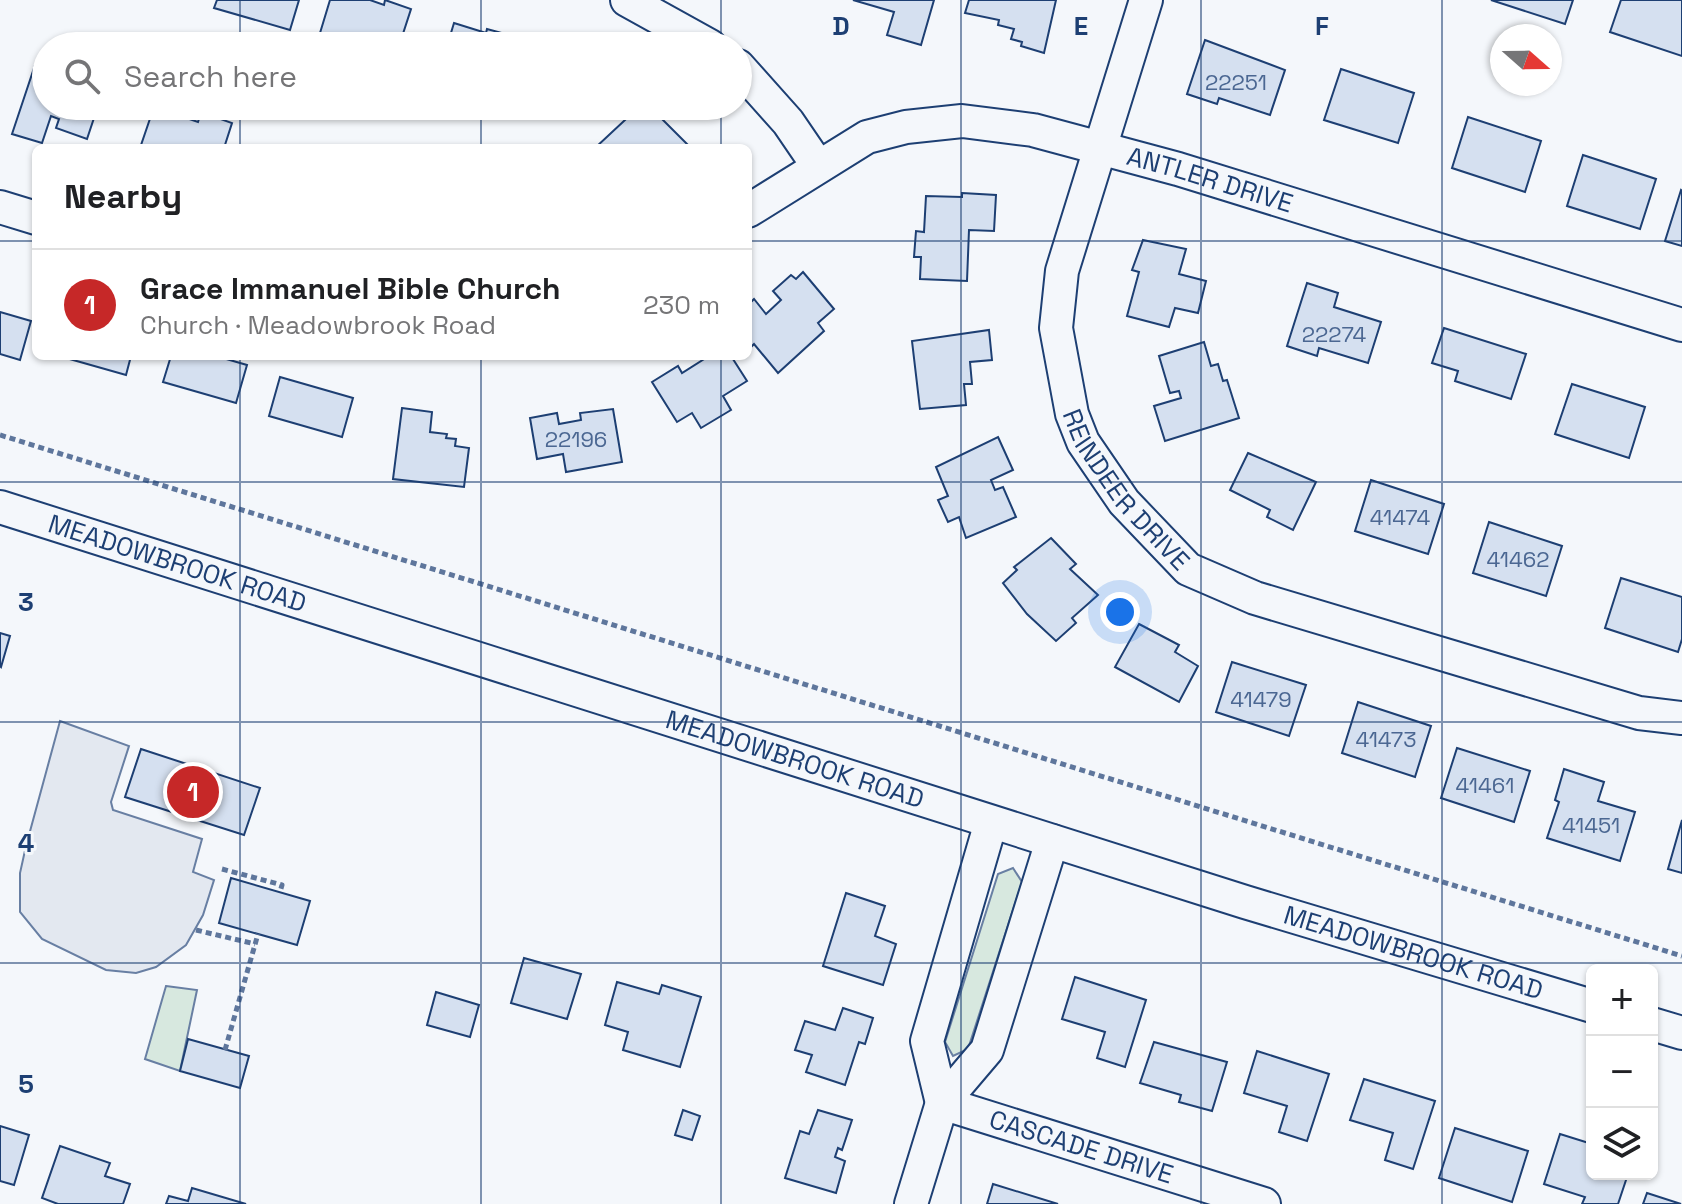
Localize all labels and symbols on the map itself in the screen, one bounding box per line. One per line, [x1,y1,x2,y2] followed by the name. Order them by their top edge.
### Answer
[832,9,850,43] text: D
[1074,9,1088,43] text: E
[1315,9,1329,43] text: F
[1490,24,1562,96] north arrow
[1205,68,1267,96] house number: 22251
[1123,139,1297,221] street label: ANTLER DRIVE
[1302,320,1366,348] house number: 22274
[1055,404,1197,578] street label: REINDEER DRIVE
[545,425,607,453] house number: 22196
[1370,503,1430,531] house number: 41474
[44,506,311,620] street label: MEADOWBROOK ROAD
[1487,545,1549,573] house number: 41462
[18,585,34,619] text: 3
[1100,592,1140,632] your location
[1230,685,1292,713] house number: 41479
[662,702,928,816] street label: MEADOWBROOK ROAD
[1355,725,1417,753] house number: 41473
[167,762,219,822] pin: 1
[1456,771,1514,799] house number: 41461
[1562,811,1620,839] house number: 41451
[18,826,34,860] text: 4
[1280,898,1547,1007] street label: MEADOWBROOK ROAD
[18,1067,34,1101] text: 5
[985,1102,1178,1192] street label: CASCADE DRIVE

